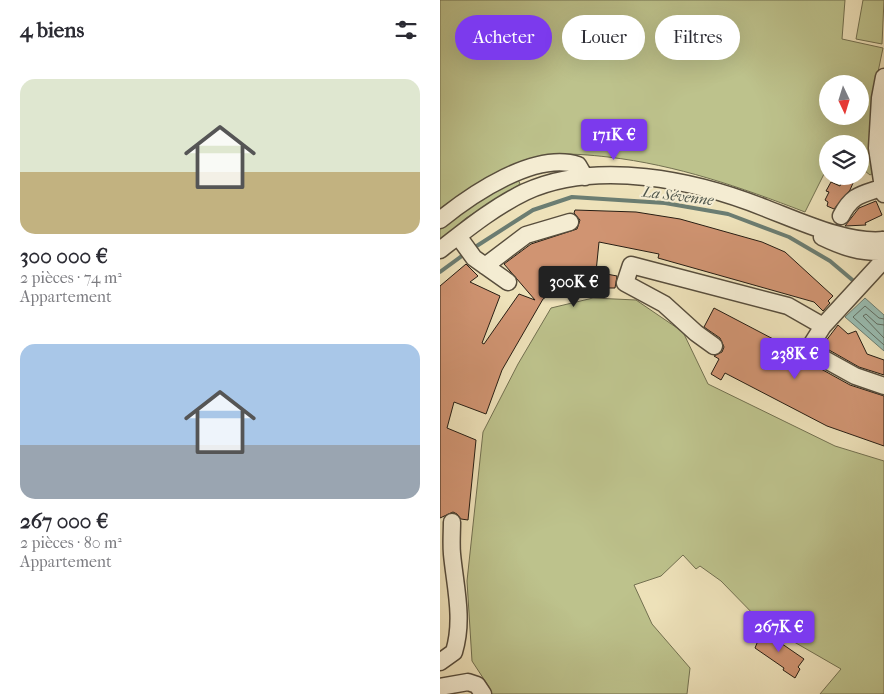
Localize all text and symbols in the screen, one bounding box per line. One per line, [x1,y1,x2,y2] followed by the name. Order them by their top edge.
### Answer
[455,15,552,60] chip: Acheter
[562,15,645,60] chip: Louer
[655,15,740,60] chip: Filtres
[392,16,420,44] icon: filters
[20,18,84,42] text: 4 biens
[819,75,869,125] north arrow
[819,75,869,185] map controls
[175,112,265,202] icon: home
[573,119,655,161] pin: 171K €
[592,125,636,144] text: 171K €
[819,135,869,185] button: layers
[641,183,715,209] water label: La Sévenne
[20,244,108,268] text: 300 000 €
[533,266,615,308] pin: 300K €
[20,268,122,287] text: 2 pièces · 74 m²
[550,272,598,291] text: 300K €
[20,287,112,306] text: Appartement
[754,338,836,380] pin: 238K €
[771,344,819,363] text: 238K €
[175,377,265,467] icon: home
[20,509,108,533] text: 267 000 €
[20,533,122,552] text: 2 pièces · 80 m²
[20,552,112,571] text: Appartement
[738,610,820,653] pin: 267K €
[754,617,804,636] text: 267K €

